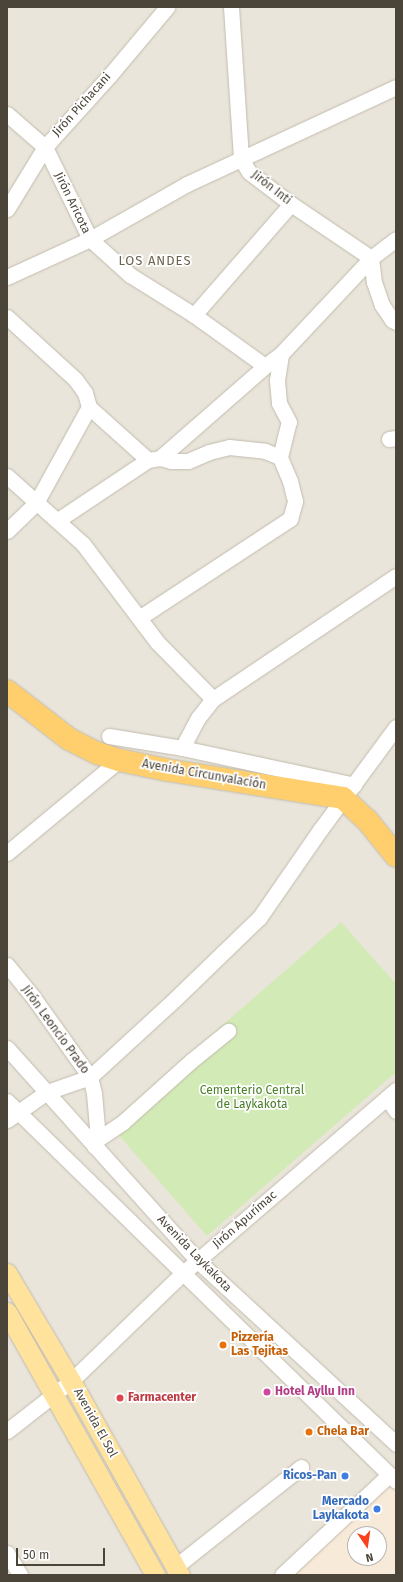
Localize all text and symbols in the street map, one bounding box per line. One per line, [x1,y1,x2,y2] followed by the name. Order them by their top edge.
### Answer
[50,70,114,140] street label: Jirón Pichacani
[248,168,294,208] street label: Jirón Inti
[51,170,93,236] street label: Jirón Aricota
[118,253,192,269] district label: LOS ANDES
[141,757,267,793] street label: Avenida Circunvalación
[18,983,92,1077] street label: Jirón Leoncio Prado
[200,1084,304,1112] park label: Cementerio Central de Laykakota
[210,1188,280,1252] street label: Jirón Apurímac
[154,1213,234,1295] street label: Avenida Laykakota
[231,1331,288,1359] place label: Pizzería Las Tejitas
[218,1340,228,1350] marker: Pizzería Las Tejitas
[275,1385,355,1399] place label: Hotel Ayllu Inn
[70,1386,120,1460] street label: Avenida El Sol
[262,1387,272,1397] marker: Hotel Ayllu Inn
[128,1391,196,1405] place label: Farmacenter
[115,1393,125,1403] marker: Farmacenter
[317,1425,369,1439] place label: Chela Bar
[304,1427,314,1437] marker: Chela Bar
[283,1469,337,1483] place label: Ricos-Pan
[340,1471,350,1481] marker: Ricos-Pan
[313,1495,369,1523] place label: Mercado Laykakota
[372,1504,382,1514] marker: Mercado Laykakota
[347,1526,387,1566] north arrow
[18,1540,107,1566] scale bar
[23,1548,49,1562] text: 50 m
[365,1550,375,1564] text: N

